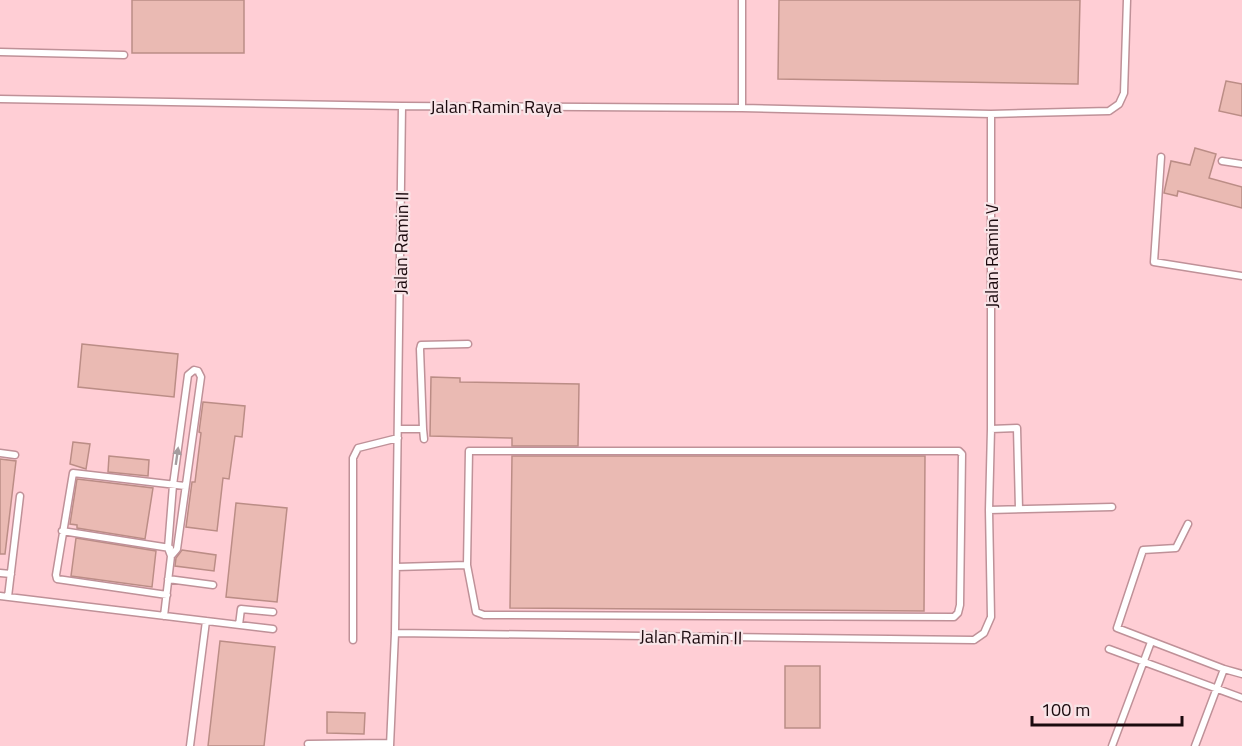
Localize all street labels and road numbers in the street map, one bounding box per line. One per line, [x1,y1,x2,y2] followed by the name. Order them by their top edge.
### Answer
[430,93,562,120] street label: Jalan Ramin Raya
[387,191,415,295] street label: Jalan Ramin II
[978,203,1005,308] street label: Jalan Ramin V
[639,623,743,651] street label: Jalan Ramin II

